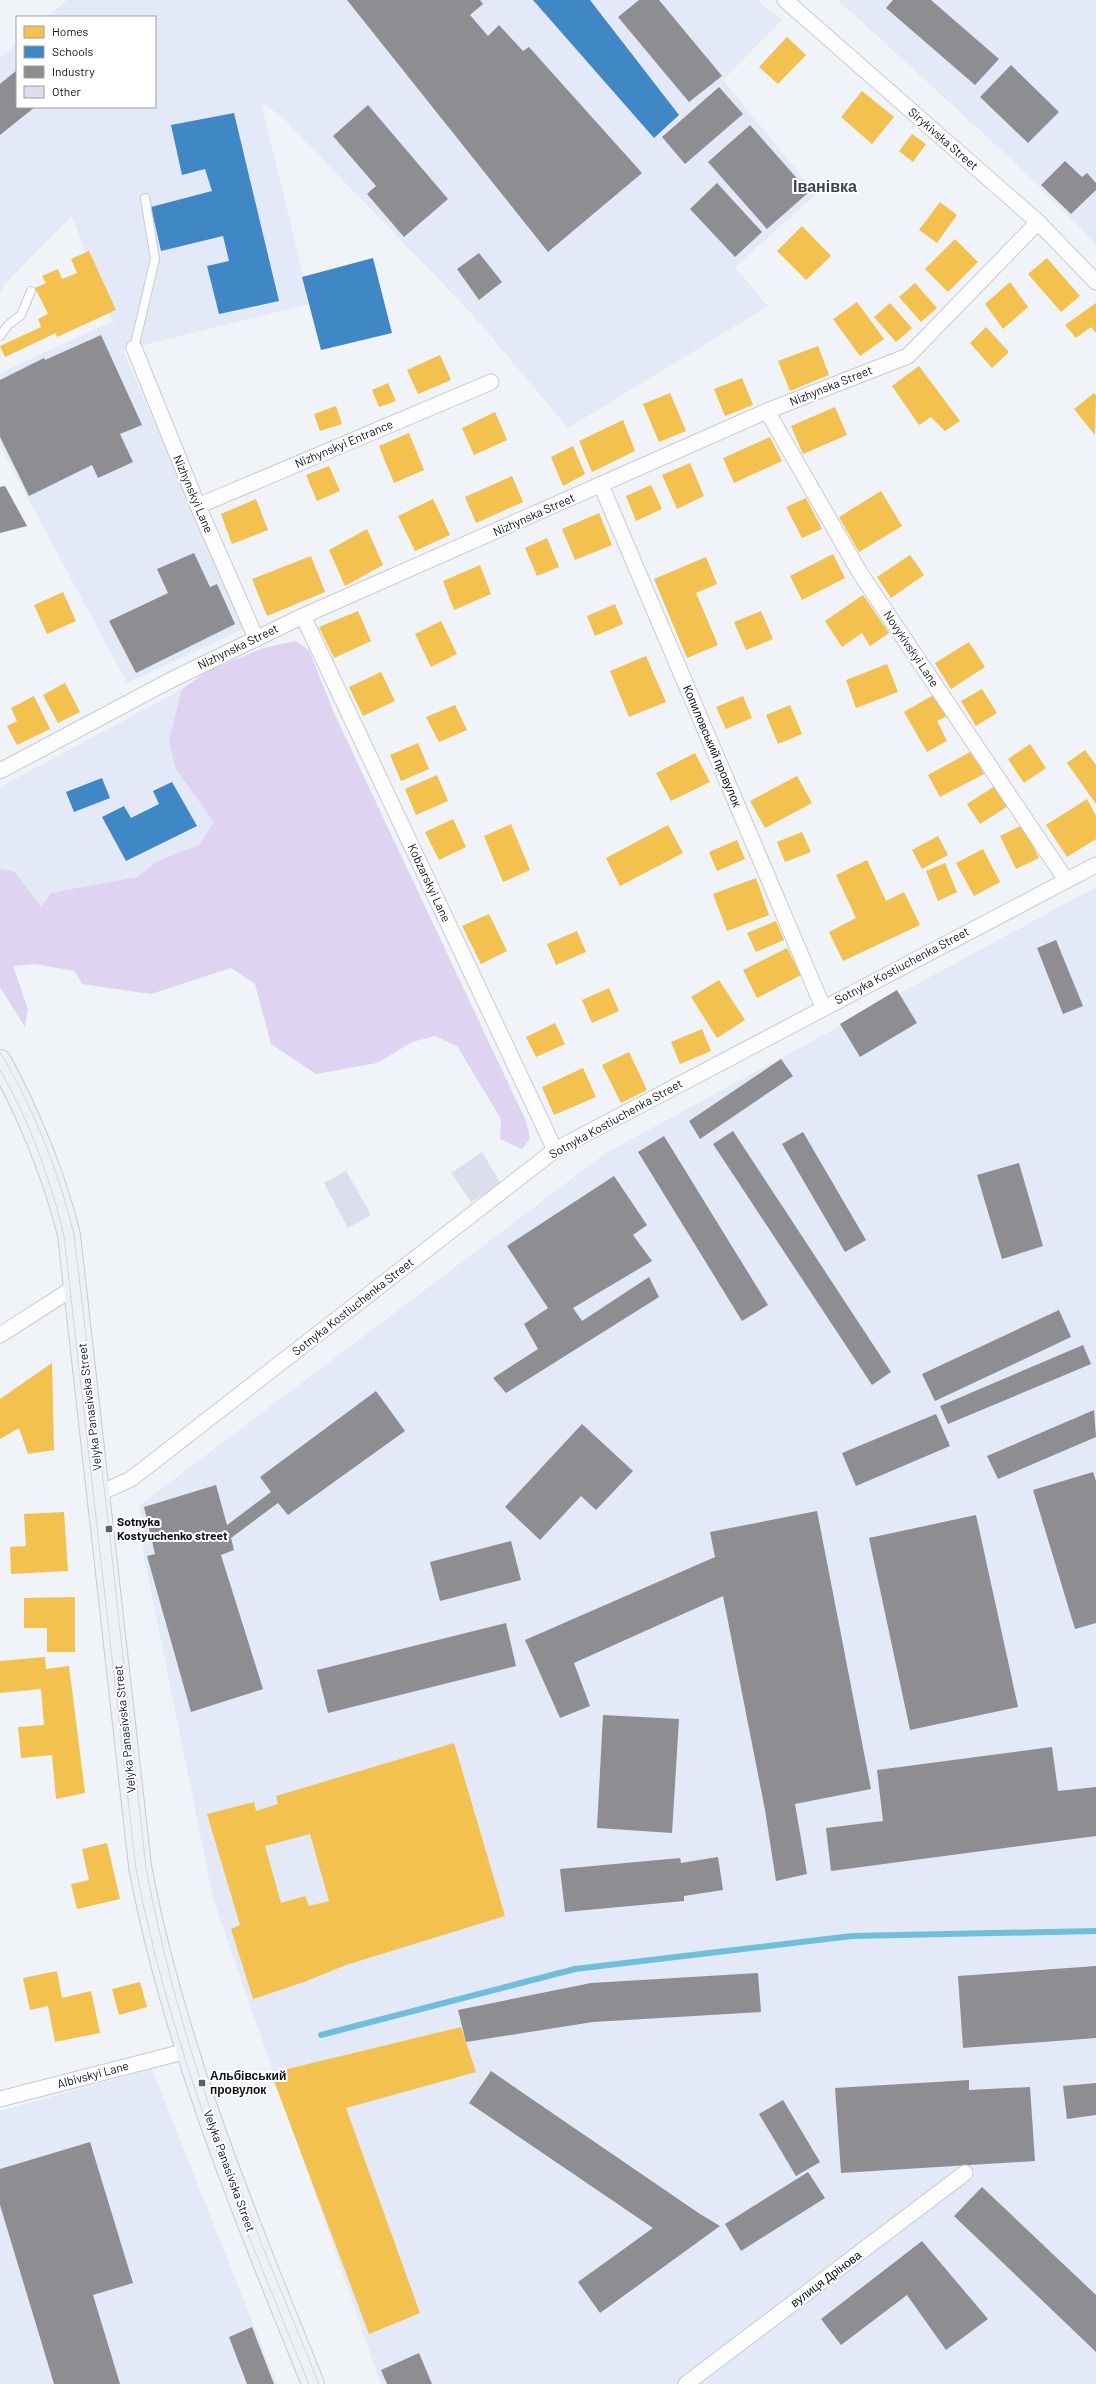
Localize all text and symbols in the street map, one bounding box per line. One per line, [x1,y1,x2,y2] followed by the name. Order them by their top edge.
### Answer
[16,16,156,108] legend
[52,24,89,38] text: Homes
[52,44,93,58] text: Schools
[52,64,95,78] text: Industry
[52,84,82,98] text: Other
[906,104,981,172] street label: Sirykivska Street
[793,176,857,195] district label: Іванівка
[787,362,874,408] street label: Nizhynska Street
[292,416,395,470] street label: Nizhynskyi Entrance
[171,452,217,535] street label: Nizhynskyi Lane
[491,490,577,538] street label: Nizhynska Street
[881,608,942,689] street label: Novykivskyi Lane
[195,621,280,672] street label: Nizhynska Street
[680,683,745,810] street label: Копиловський провулок
[406,841,454,924] street label: Kobzarskyi Lane
[832,924,971,1007] street label: Sotnyka Kostiuchenka Street
[546,1076,685,1161] street label: Sotnyka Kostiuchenka Street
[289,1254,416,1358] street label: Sotnyka Kostiuchenka Street
[74,1342,104,1472] street label: Velyka Panasivska Street
[117,1514,228,1542] place label: Sotnyka Kostyuchenko street
[104,1524,114,1534] marker: Sotnyka Kostyuchenko street
[110,1664,138,1794] street label: Velyka Panasivska Street
[55,2058,130,2090] street label: Albivskyi Lane
[210,2068,286,2097] place label: Альбівський провулок
[197,2078,207,2088] marker: Альбівський провулок
[201,2108,259,2233] street label: Velyka Panasivska Street
[787,2247,864,2310] street label: вулиця Дрінова

